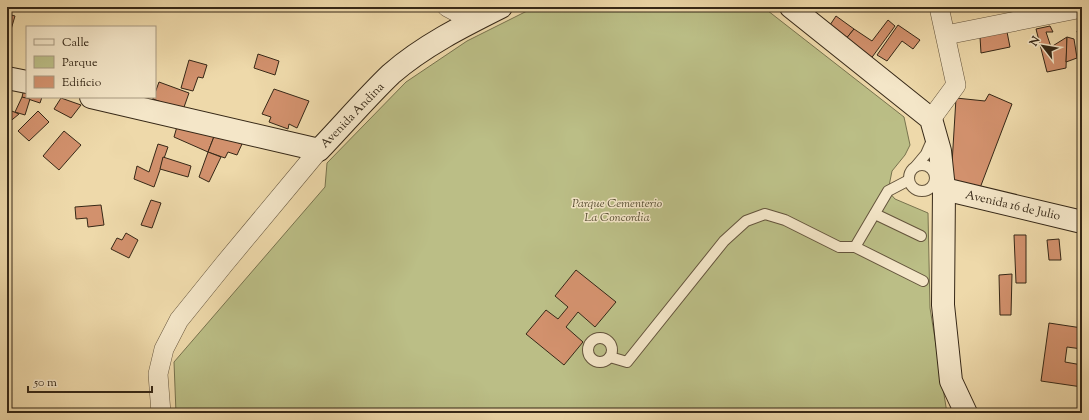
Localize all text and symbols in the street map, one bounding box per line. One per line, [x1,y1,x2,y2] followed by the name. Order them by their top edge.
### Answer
[26,26,156,98] legend
[1023,26,1063,66] north arrow
[1026,33,1045,50] text: N
[62,34,90,52] text: Calle
[62,54,98,72] text: Parque
[62,74,102,92] text: Edificio
[317,78,389,153] street label: Avenida Andina
[963,186,1062,226] street label: Avenida 16 de Julio
[572,195,662,227] park label: Parque Cementerio La Concordia
[28,368,152,394] scale bar
[33,374,57,392] text: 50 m

